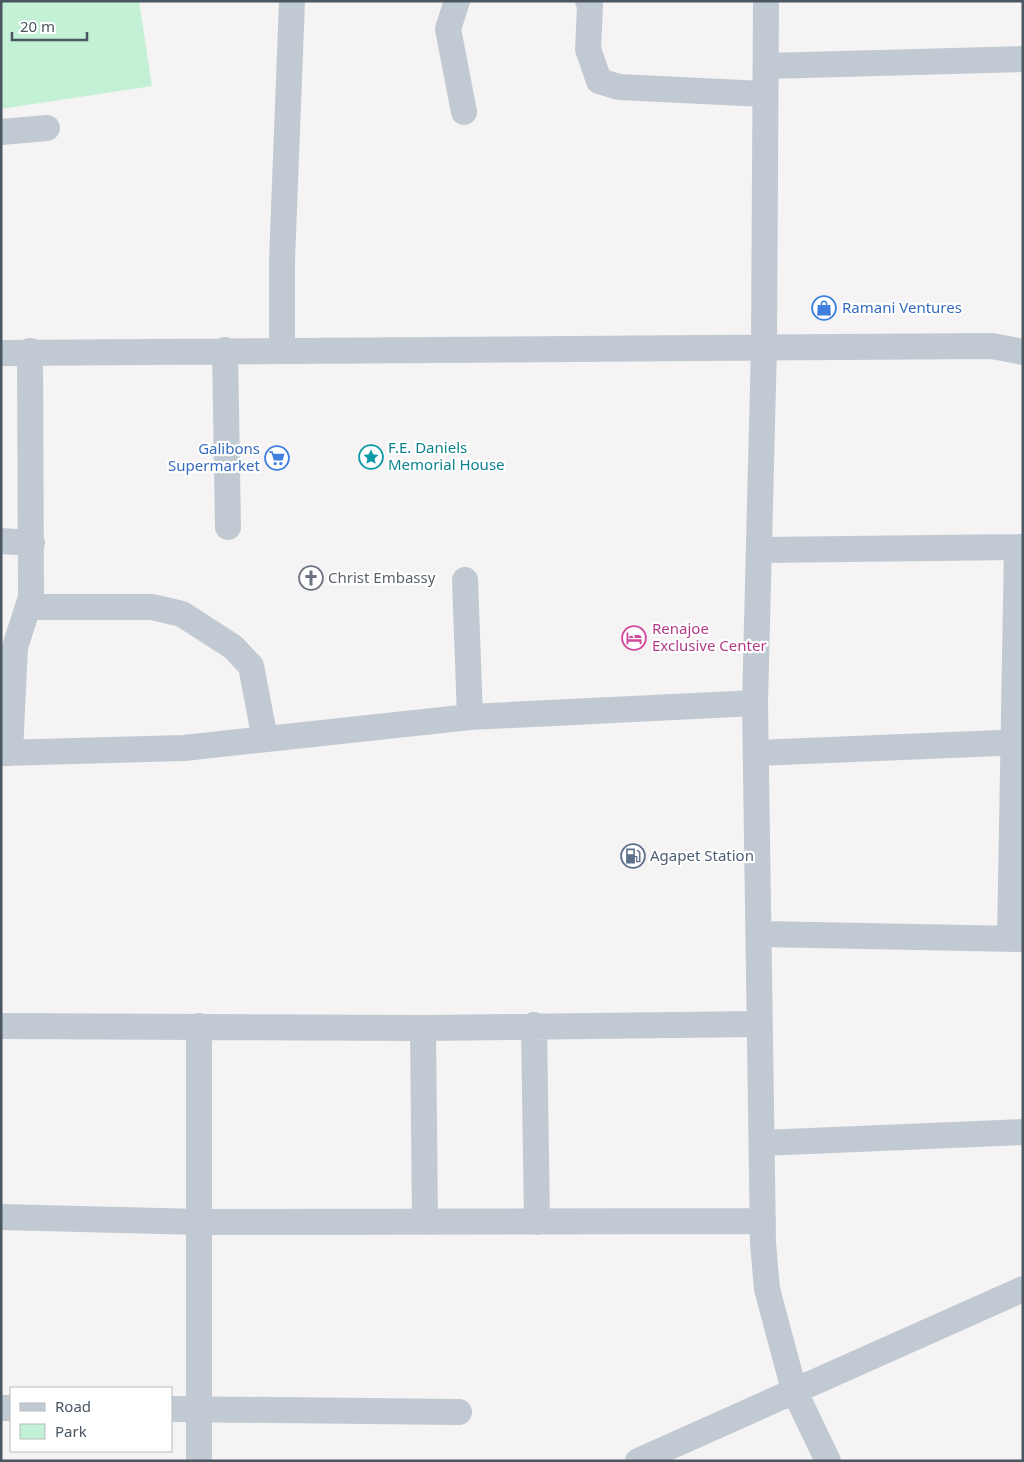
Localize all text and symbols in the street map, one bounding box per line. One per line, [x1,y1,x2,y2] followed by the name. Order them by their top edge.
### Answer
[12,10,88,42] scale bar
[20,16,55,36] text: 20 m
[811,295,837,321] shop icon: Ramani Ventures
[842,297,962,317] place label: Ramani Ventures
[388,437,505,474] place label: F.E. Daniels Memorial House
[168,438,261,475] place label: Galibons Supermarket
[358,444,384,470] place icon: F.E. Daniels Memorial House
[264,445,290,471] supermarket icon: Galibons Supermarket
[298,565,324,591] church icon: Christ Embassy
[328,567,436,587] place label: Christ Embassy
[652,618,767,655] place label: Renajoe Exclusive Center
[621,625,647,651] hotel icon: Renajoe Exclusive Center
[620,843,646,869] fuel station icon: Agapet Station
[650,845,754,865] place label: Agapet Station
[10,1387,172,1452] legend
[55,1396,91,1416] text: Road
[55,1421,87,1441] text: Park

